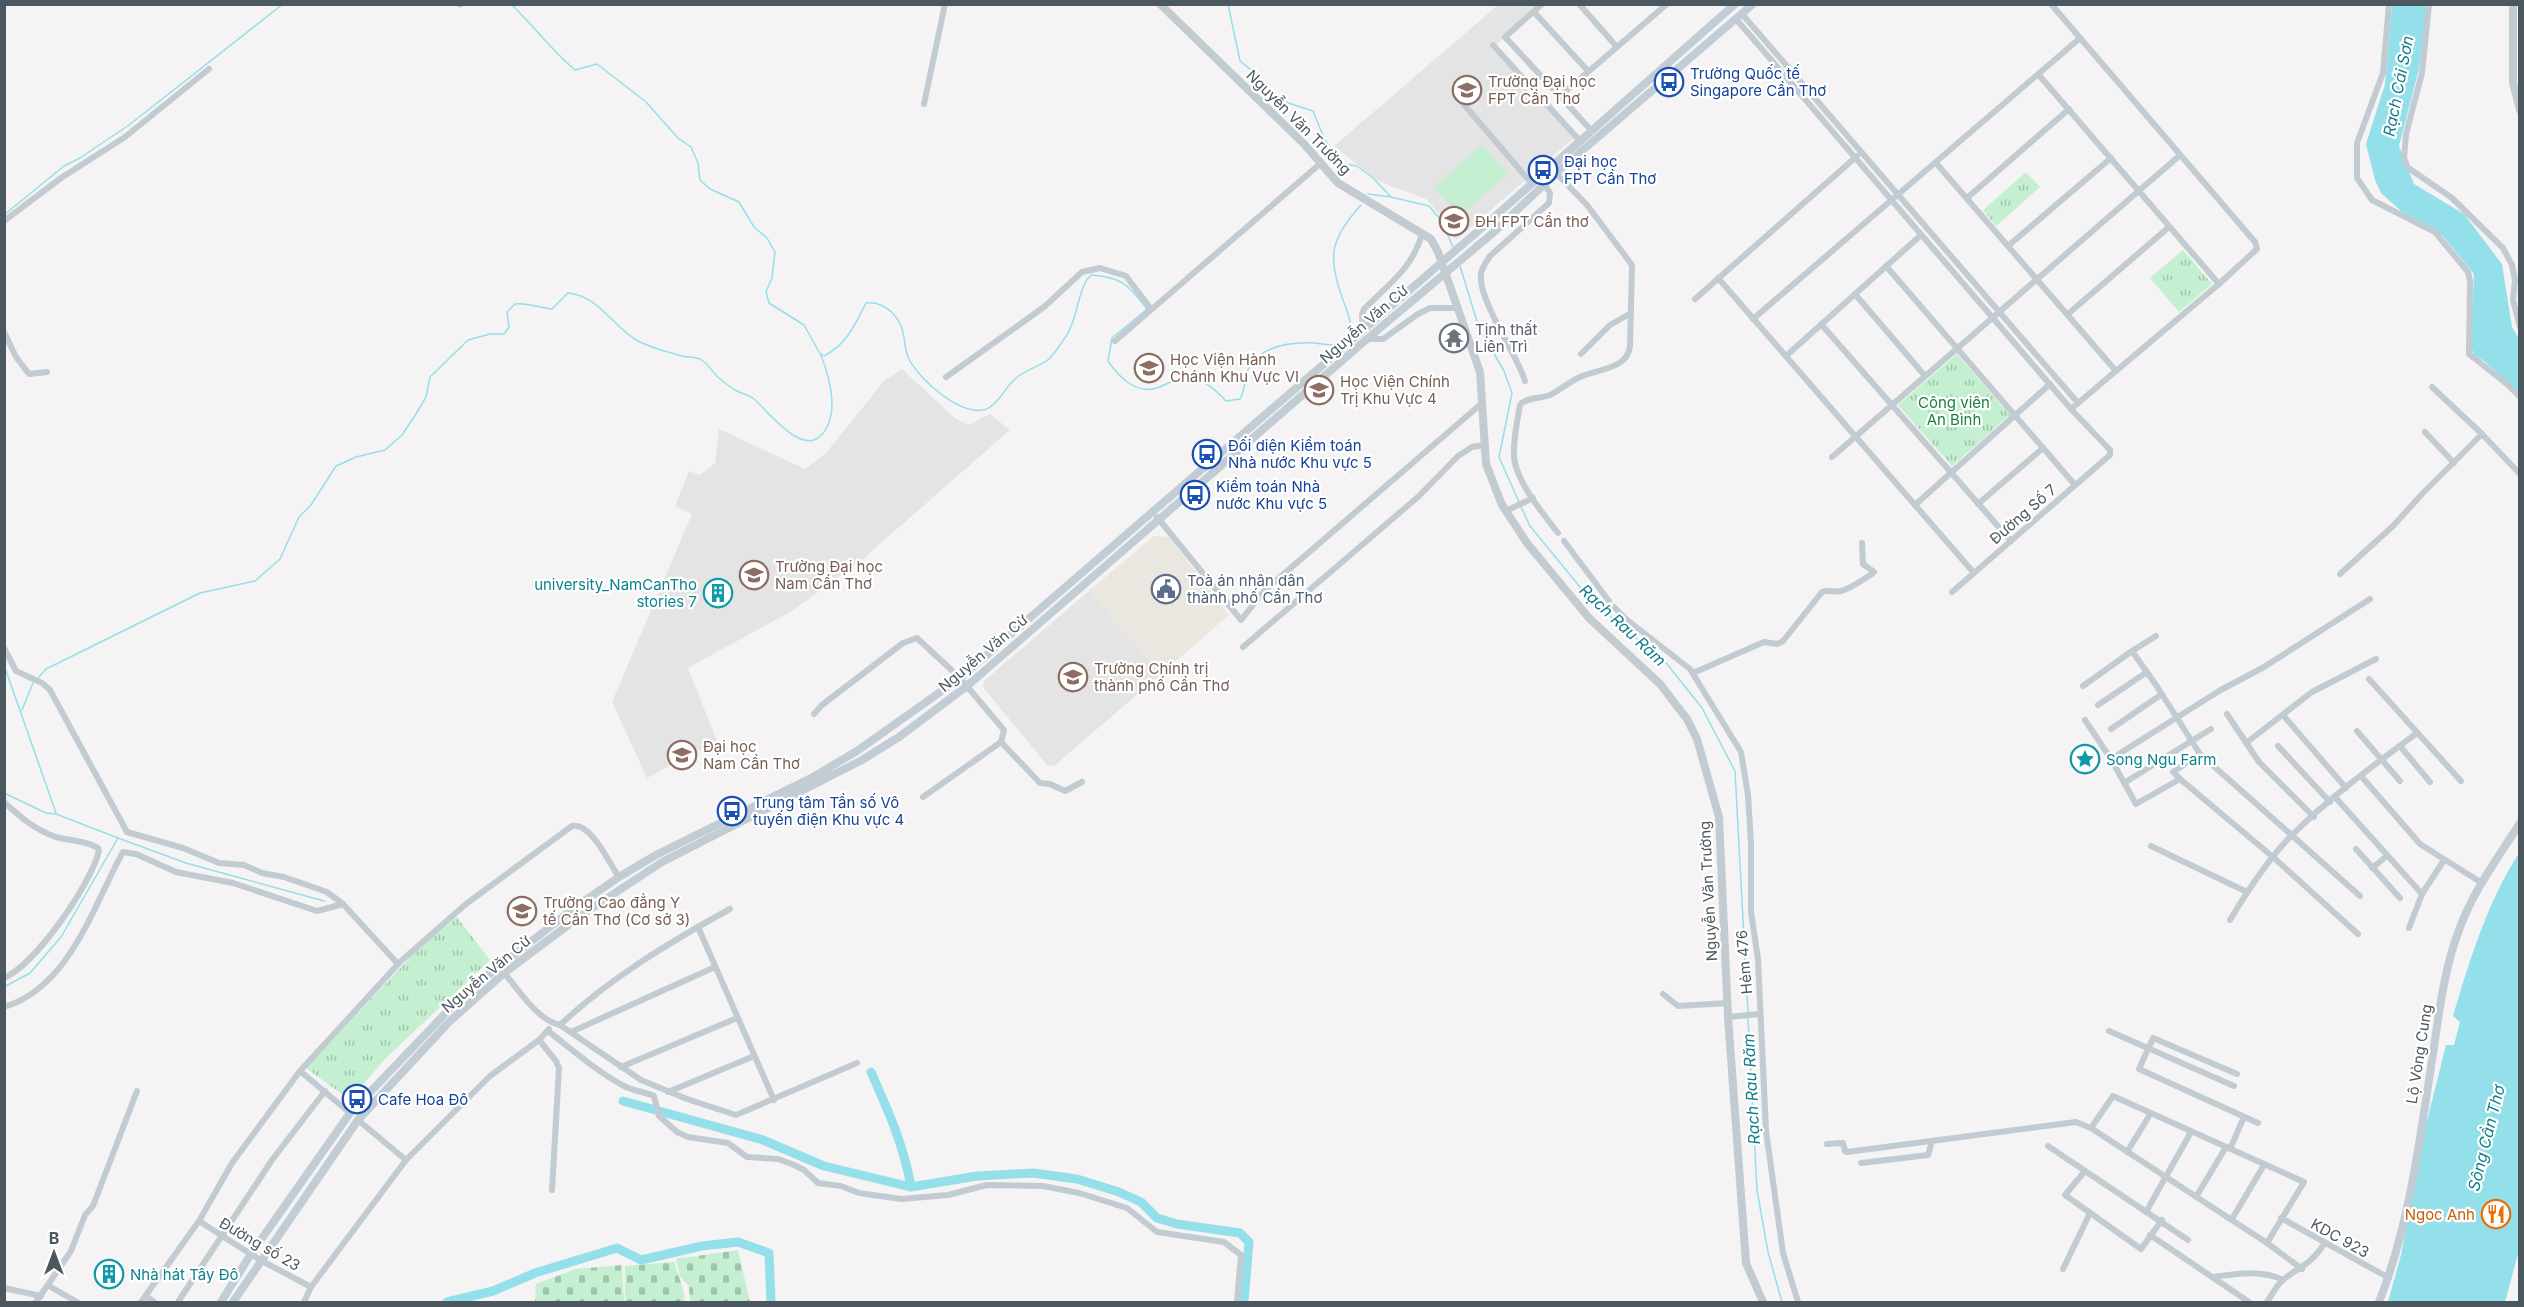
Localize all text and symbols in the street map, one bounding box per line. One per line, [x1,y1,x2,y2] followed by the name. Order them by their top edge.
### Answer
[2378,34,2418,138] water label: Rạch Cái Sơn
[1690,64,1826,100] place label: Trường Quốc tế Singapore Cần Thơ
[1243,66,1355,178] street label: Nguyễn Văn Trường
[1653,66,1685,98] bus stop icon: Trường Quốc tế Singapore Cần Thơ
[1488,72,1596,108] place label: Trường Đại học FPT Cần Thơ
[1451,74,1483,106] school or university icon: Trường Đại học FPT Cần Thơ
[1564,152,1656,188] place label: Đại học FPT Cần Thơ
[1527,154,1559,186] bus stop icon: Đại học FPT Cần Thơ
[1438,205,1470,237] school or university icon: ĐH FPT Cần thơ
[1475,212,1589,231] place label: ĐH FPT Cần thơ
[1316,281,1412,367] street label: Nguyễn Văn Cừ
[1475,320,1537,356] place label: Tịnh thất Liên Trì
[1438,322,1470,354] temple icon: Tịnh thất Liên Trì
[1170,350,1299,386] place label: Học Viện Hành Chánh Khu Vực VI
[1133,352,1165,384] school or university icon: Học Viện Hành Chánh Khu Vực VI
[1340,372,1450,408] place label: Học Viện Chính Trị Khu Vực 4
[1303,374,1335,406] school or university icon: Học Viện Chính Trị Khu Vực 4
[1918,393,1990,429] park label: Công viên An Bình
[1228,436,1372,472] place label: Đối diện Kiểm toán Nhà nước Khu vực 5
[1191,438,1223,470] bus stop icon: Đối diện Kiểm toán Nhà nước Khu vực 5
[1216,477,1327,513] place label: Kiểm toán Nhà nước Khu vực 5
[1179,479,1211,511] bus stop icon: Kiểm toán Nhà nước Khu vực 5
[1986,480,2060,548] street label: Đường Số 7
[775,557,883,593] place label: Trường Đại học Nam Cần Thơ
[738,559,770,591] school or university icon: Trường Đại học Nam Cần Thơ
[1187,571,1322,607] place label: Toà án nhân dân thành phố Cần Thơ
[1150,573,1182,605] public building icon: Toà án nhân dân thành phố Cần Thơ
[534,575,697,611] place label: university_NamCanTho stories 7
[702,577,734,609] building icon: university_NamCanTho stories 7
[1576,580,1670,670] water label: Rạch Rau Răm
[934,610,1032,696] street label: Nguyễn Văn Cừ
[1094,659,1229,695] place label: Trường Chính trị thành phố Cần Thơ
[1057,661,1089,693] school or university icon: Trường Chính trị thành phố Cần Thơ
[703,737,800,773] place label: Đại học Nam Cần Thơ
[666,739,698,771] school or university icon: Đại học Nam Cần Thơ
[2069,743,2101,775] place icon: Song Ngu Farm
[2106,750,2216,769] place label: Song Ngu Farm
[753,793,904,829] place label: Trung tâm Tần số Vô tuyến điện Khu vực 4
[716,795,748,827] bus stop icon: Trung tâm Tần số Vô tuyến điện Khu vực 4
[1695,820,1721,962] street label: Nguyễn Văn Trường
[543,893,690,929] place label: Trường Cao đẳng Y tế Cần Thơ (Cơ sở 3)
[506,895,538,927] school or university icon: Trường Cao đẳng Y tế Cần Thơ (Cơ sở 3)
[1732,929,1756,995] street label: Hẻm 476
[437,931,535,1017] street label: Nguyễn Văn Cừ
[2402,1003,2436,1105] street label: Lộ Vòng Cung
[1738,1033,1764,1145] water label: Rạch Rau Răm
[341,1083,373,1115] bus stop icon: Cafe Hoa Đô
[2463,1083,2509,1193] water label: Sông Cần Thơ
[378,1090,468,1109] place label: Cafe Hoa Đô
[2480,1198,2512,1230] restaurant icon: Ngoc Anh
[2405,1205,2475,1224] place label: Ngoc Anh
[216,1213,304,1275] street label: Đường số 23
[2307,1214,2373,1262] street label: KDC 923
[24,1223,84,1283] north arrow
[49,1228,59,1248] text: B
[93,1258,125,1290] building icon: Nhà hát Tây Đô
[130,1265,239,1284] place label: Nhà hát Tây Đô

